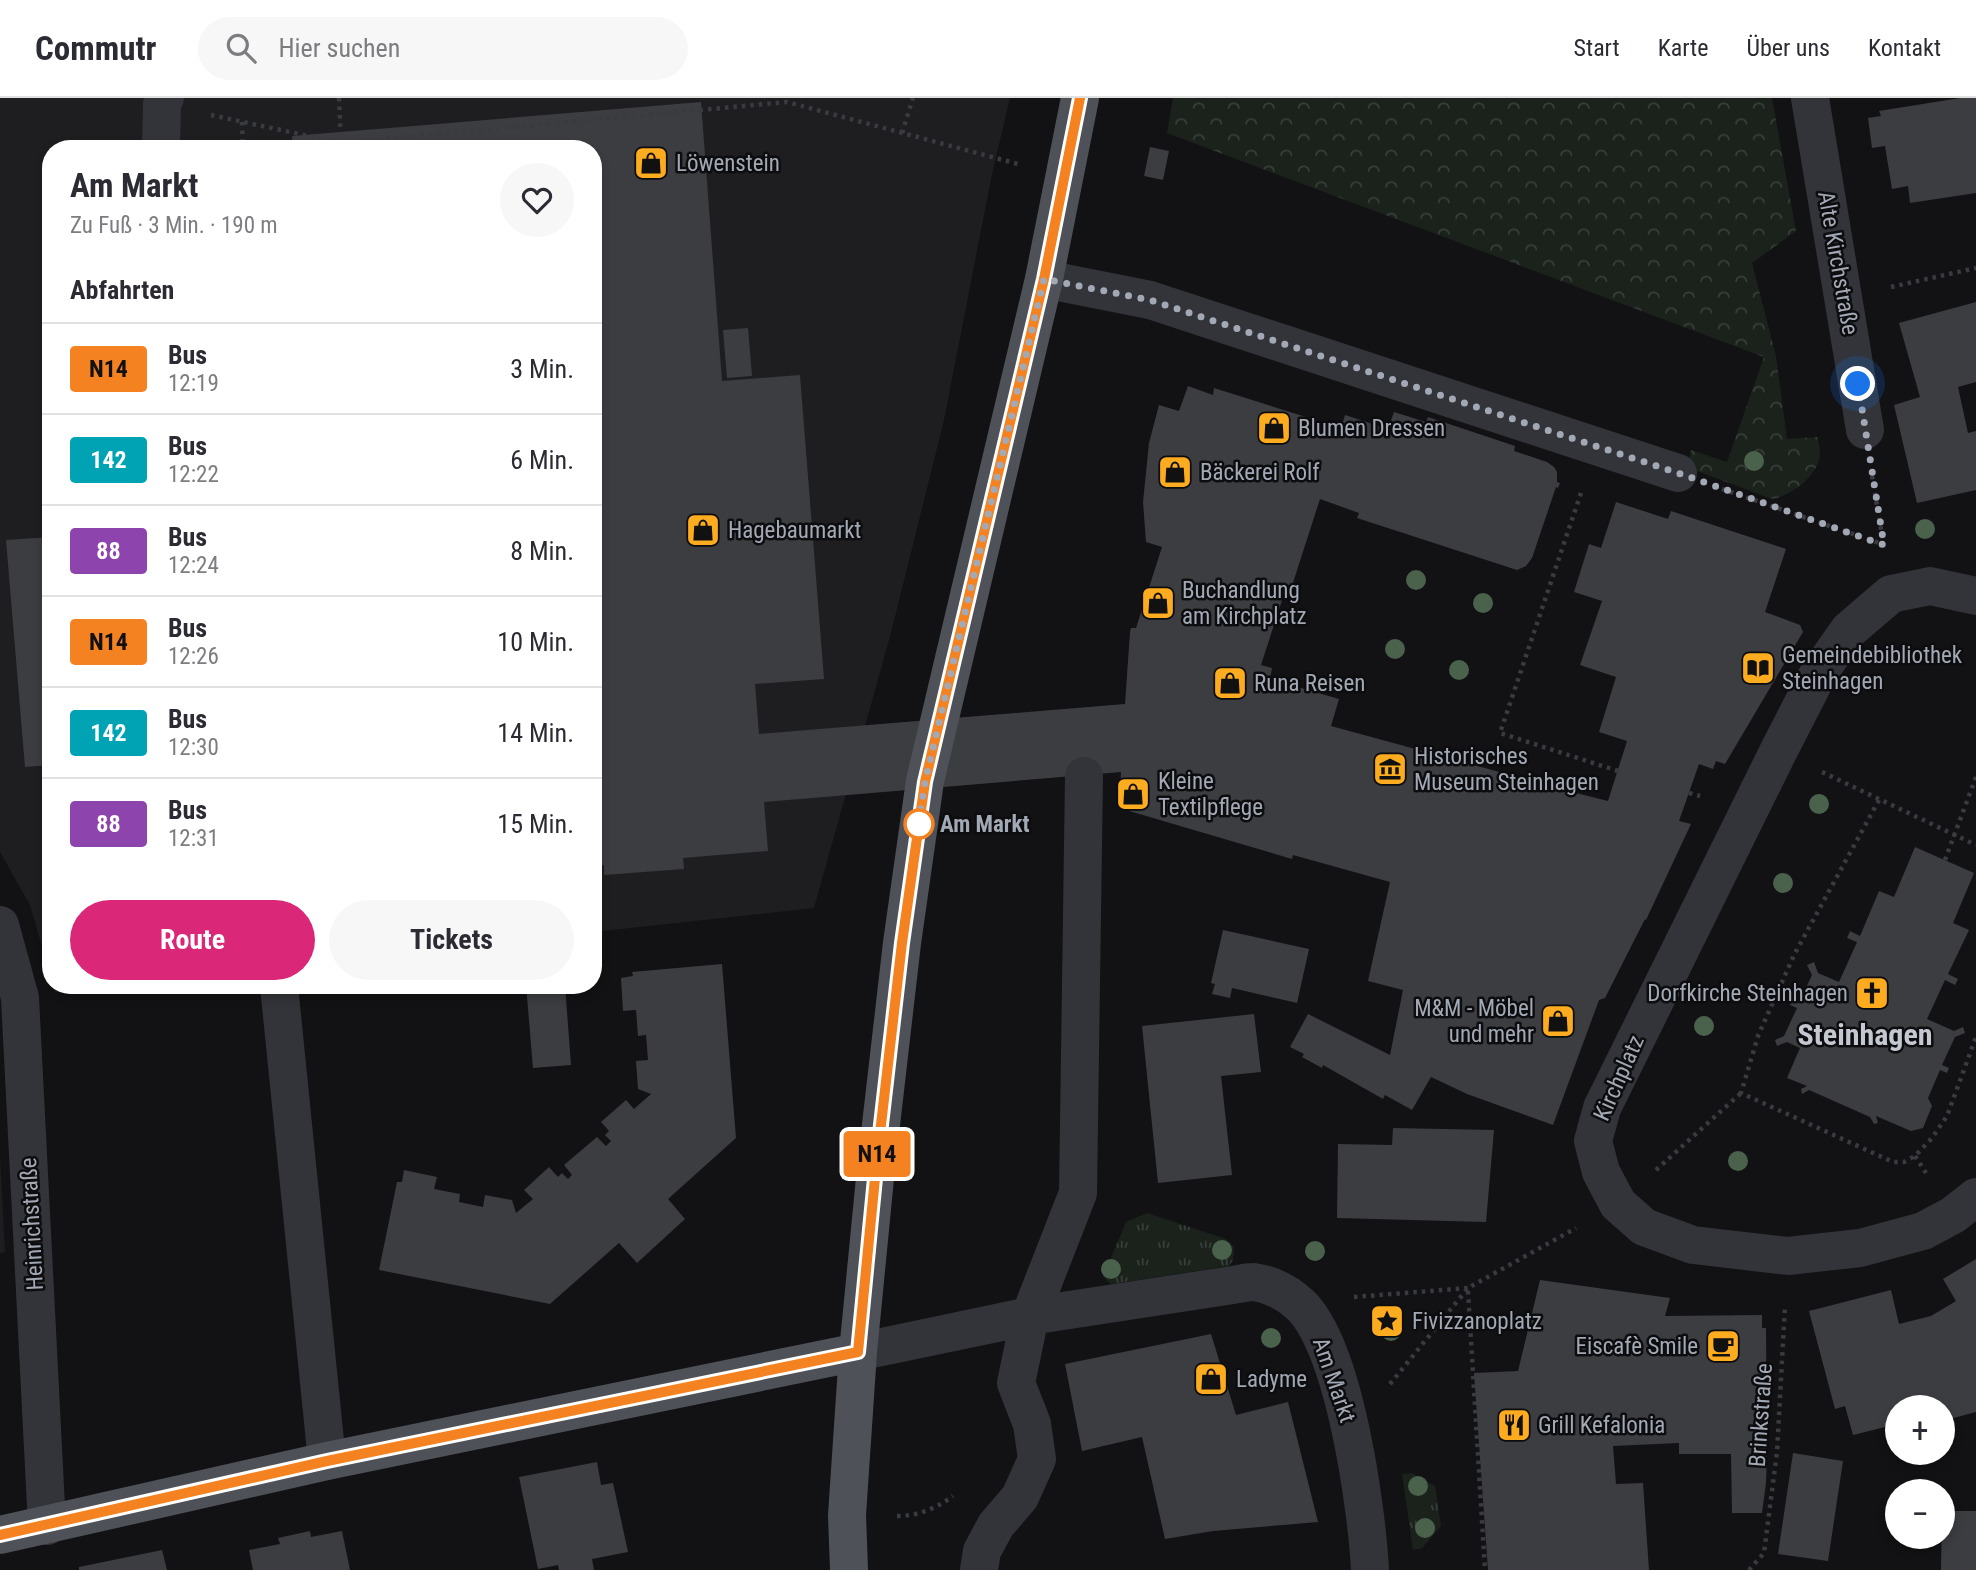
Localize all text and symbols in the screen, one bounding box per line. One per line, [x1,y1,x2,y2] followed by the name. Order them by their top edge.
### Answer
[198,17,688,80] search box
[35,29,156,68] text: Commutr
[222,29,260,67] icon: search
[278,33,400,63] text: Hier suchen
[1574,34,1620,62] text: Start
[1658,34,1708,62] text: Karte
[1746,34,1830,62] text: Über uns
[1868,34,1941,62] text: Kontakt
[632,144,670,182] shop icon: Löwenstein
[676,150,780,177] place label: Löwenstein
[500,163,574,237] button: heart
[70,166,198,205] text: Am Markt
[1812,189,1864,337] street label: Alte Kirchstraße
[70,212,278,239] text: Zu Fuß · 3 Min. · 190 m
[70,275,174,305] text: Abfahrten
[168,340,207,370] text: Bus
[510,354,574,384] text: 3 Min.
[89,355,128,383] text: N14
[1840,366,1875,401] your location
[168,370,219,397] text: 12:19
[1255,409,1293,447] shop icon: Blumen Dressen
[1298,415,1445,442] place label: Blumen Dressen
[168,431,207,461] text: Bus
[510,445,574,475] text: 6 Min.
[90,446,127,474] text: 142
[1156,453,1194,491] shop icon: Bäckerei Rolf
[1200,459,1320,486] place label: Bäckerei Rolf
[168,461,219,488] text: 12:22
[684,511,722,549] shop icon: Hagebaumarkt
[728,517,861,544] place label: Hagebaumarkt
[168,522,207,552] text: Bus
[510,536,574,566] text: 8 Min.
[96,537,121,565] text: 88
[168,552,219,579] text: 12:24
[1182,577,1307,630] place label: Buchandlung am Kirchplatz
[1139,584,1177,622] shop icon: Buchandlung am Kirchplatz
[168,613,207,643] text: Bus
[497,627,574,657] text: 10 Min.
[89,628,128,656] text: N14
[1782,642,1963,695] place label: Gemeindebibliothek Steinhagen
[168,643,219,670] text: 12:26
[1739,649,1777,687] library icon: Gemeindebibliothek Steinhagen
[1211,664,1249,702] shop icon: Runa Reisen
[1254,670,1365,697] place label: Runa Reisen
[168,704,207,734] text: Bus
[497,718,574,748] text: 14 Min.
[90,719,127,747] text: 142
[168,734,219,761] text: 12:30
[1414,743,1599,796] place label: Historisches Museum Steinhagen
[1371,750,1409,788] museum icon: Historisches Museum Steinhagen
[1158,768,1263,821] place label: Kleine Textilpflege
[1114,775,1152,813] shop icon: Kleine Textilpflege
[168,795,207,825] text: Bus
[497,809,574,839] text: 15 Min.
[904,809,934,839] marker: Am Markt
[96,810,121,838] text: 88
[940,811,1030,838] place label: Am Markt
[168,825,219,852] text: 12:31
[70,900,315,980] button: Route
[329,900,574,980] button: Tickets
[1853,974,1891,1012] church icon: Dorfkirche Steinhagen
[1647,980,1848,1007] place label: Dorfkirche Steinhagen
[1414,995,1534,1048] place label: M&M - Möbel und mehr
[1539,1002,1577,1040] shop icon: M&M - Möbel und mehr
[1797,1017,1933,1052] district label: Steinhagen
[1588,1031,1650,1125] street label: Kirchplatz
[837,1131,917,1177] line badge: N14
[858,1140,896,1168] text: N14
[15,1157,49,1291] street label: Heinrichstraße
[1368,1302,1406,1340] place icon: Fivizzanoplatz
[1412,1308,1542,1335] place label: Fivizzanoplatz
[1704,1327,1742,1365] cafe icon: Eiscafè Smile
[1576,1333,1698,1360] place label: Eiscafè Smile
[1307,1334,1361,1426] street label: Am Markt
[1192,1360,1230,1398] shop icon: Ladyme
[1744,1362,1778,1468] street label: Brinkstraße
[1236,1366,1307,1393] place label: Ladyme
[1885,1395,1955,1549] map controls
[1885,1395,1955,1465] button: +
[1495,1406,1533,1444] restaurant icon: Grill Kefalonia
[1538,1412,1665,1439] place label: Grill Kefalonia
[1885,1479,1955,1549] button: −

